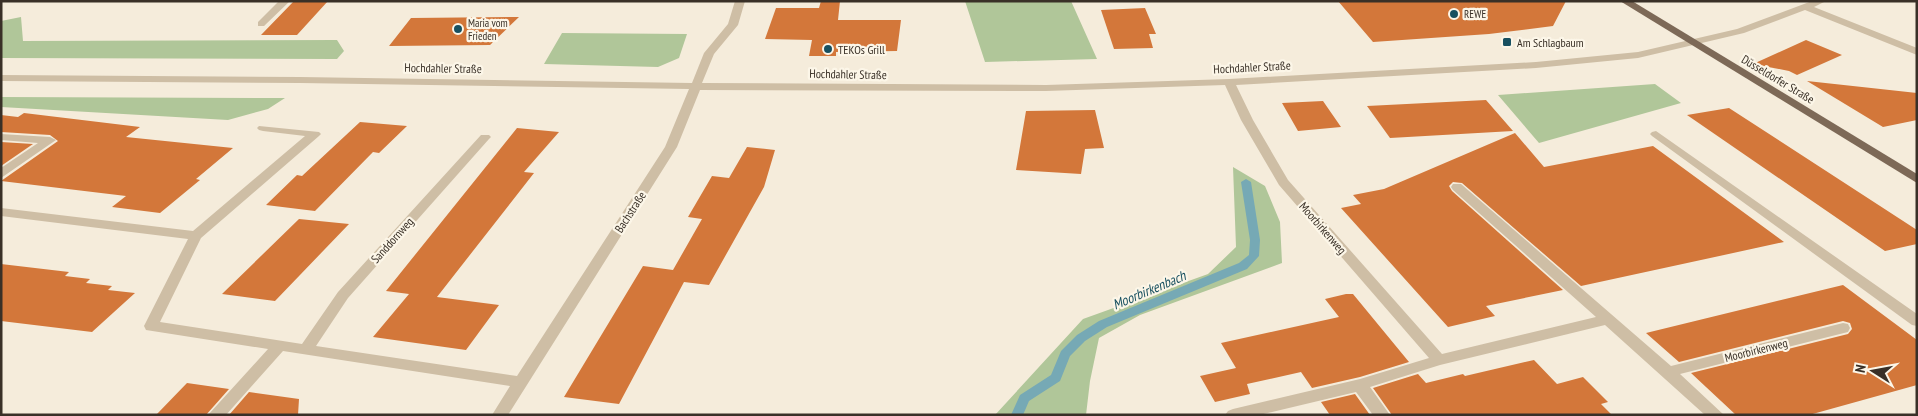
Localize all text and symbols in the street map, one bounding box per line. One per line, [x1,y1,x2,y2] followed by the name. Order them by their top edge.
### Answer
[1464,7,1486,21] place label: REWE
[1448,8,1460,20] marker: REWE
[468,16,508,43] place label: Maria vom Frieden
[452,23,464,35] marker: Maria vom Frieden
[1517,35,1584,50] place label: Am Schlagbaum
[1501,36,1513,48] marker: Am Schlagbaum
[838,42,885,57] place label: TEKOs Grill
[822,43,834,55] marker: TEKOs Grill
[1739,51,1817,107] street label: Düsseldorfer Straße
[1213,57,1291,77] street label: Hochdahler Straße
[404,60,482,76] street label: Hochdahler Straße
[809,66,887,82] street label: Hochdahler Straße
[611,188,649,235] street label: Bachstraße
[1296,199,1350,257] street label: Moorbirkenweg
[368,214,416,266] street label: Sanddornweg
[1110,266,1189,313] water label: Moorbirkenbach
[1723,335,1789,365] street label: Moorbirkenweg
[1848,346,1898,396] north arrow
[1851,363,1870,374] text: N

